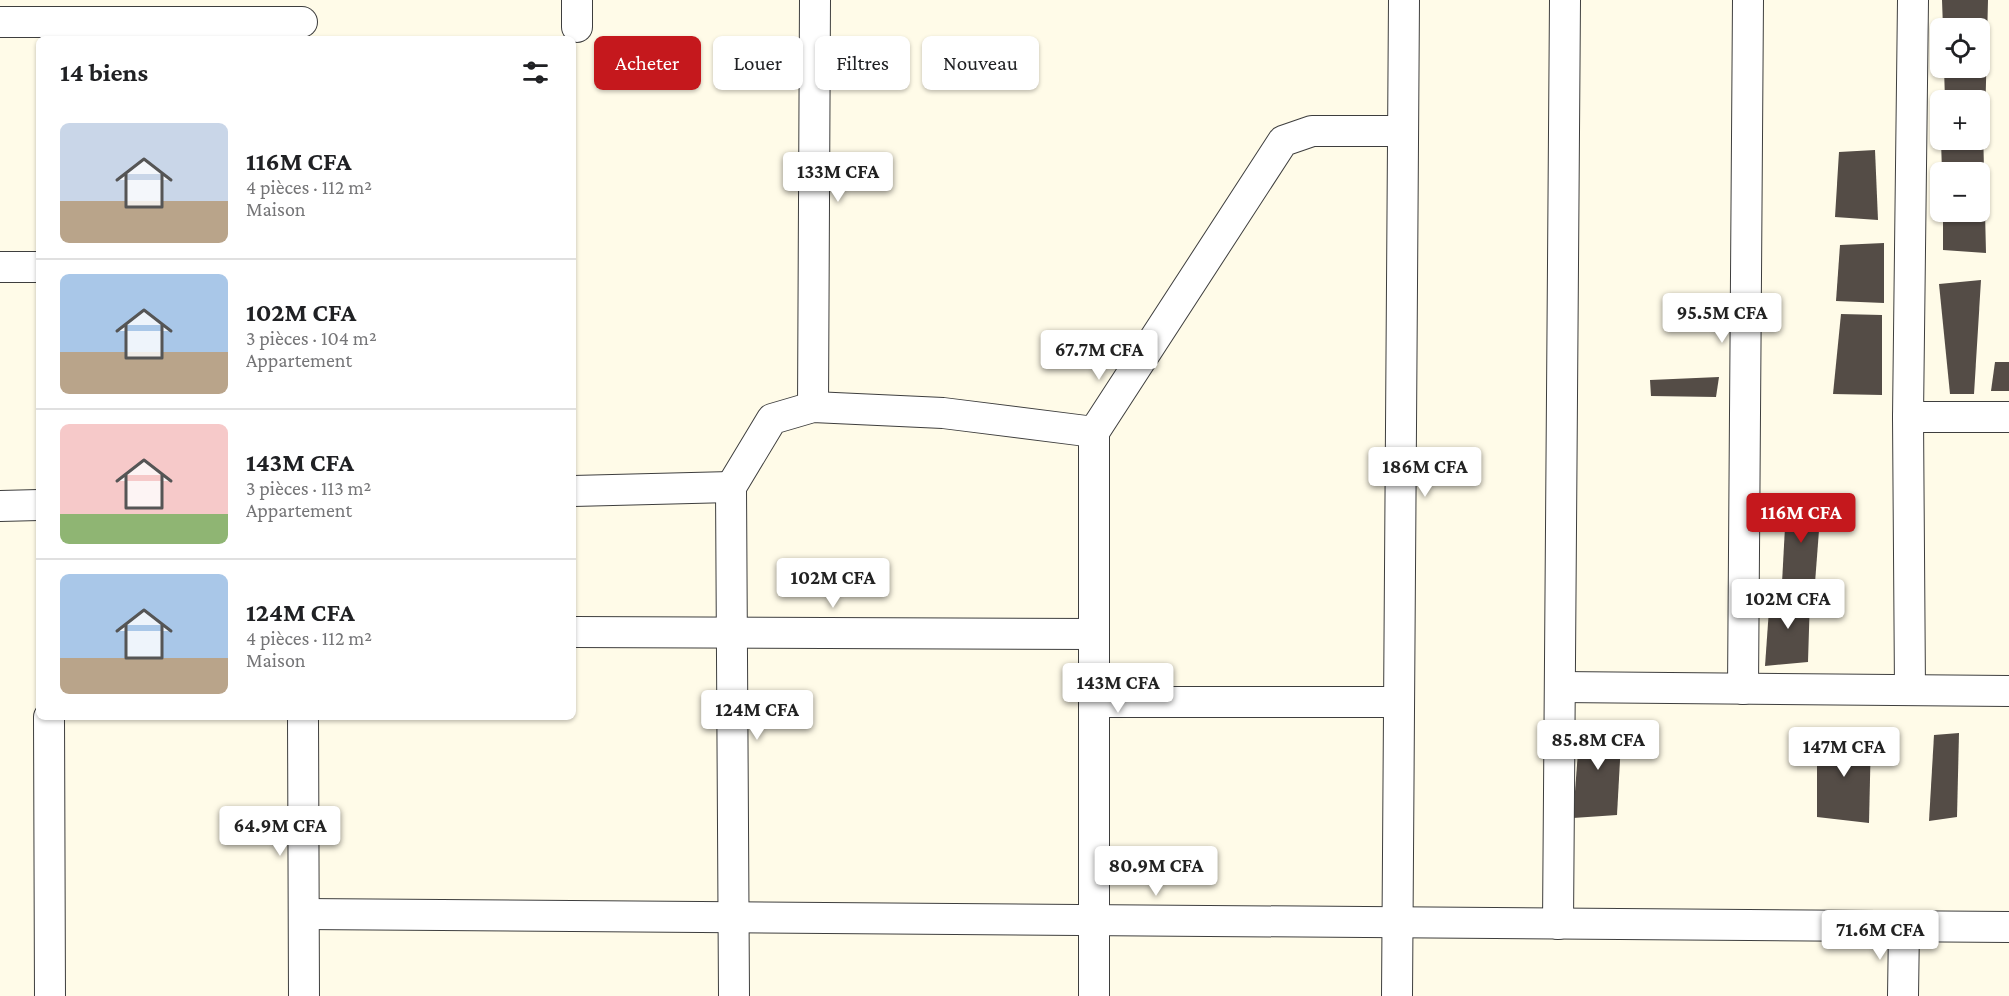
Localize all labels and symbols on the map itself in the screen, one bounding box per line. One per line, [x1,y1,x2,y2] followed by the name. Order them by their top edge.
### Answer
[776,152,900,203] pin: 133M CFA
[1653,293,1791,344] pin: 95.5M CFA
[1030,330,1168,381] pin: 67.7M CFA
[1363,447,1487,498] pin: 186M CFA
[1739,493,1863,544] pin: 116M CFA
[771,558,895,609] pin: 102M CFA
[1726,579,1850,630] pin: 102M CFA
[1056,663,1180,714] pin: 143M CFA
[695,690,819,741] pin: 124M CFA
[1529,720,1667,771] pin: 85.8M CFA
[1782,727,1906,778] pin: 147M CFA
[211,806,349,857] pin: 64.9M CFA
[1087,846,1225,897] pin: 80.9M CFA
[1811,910,1949,961] pin: 71.6M CFA

